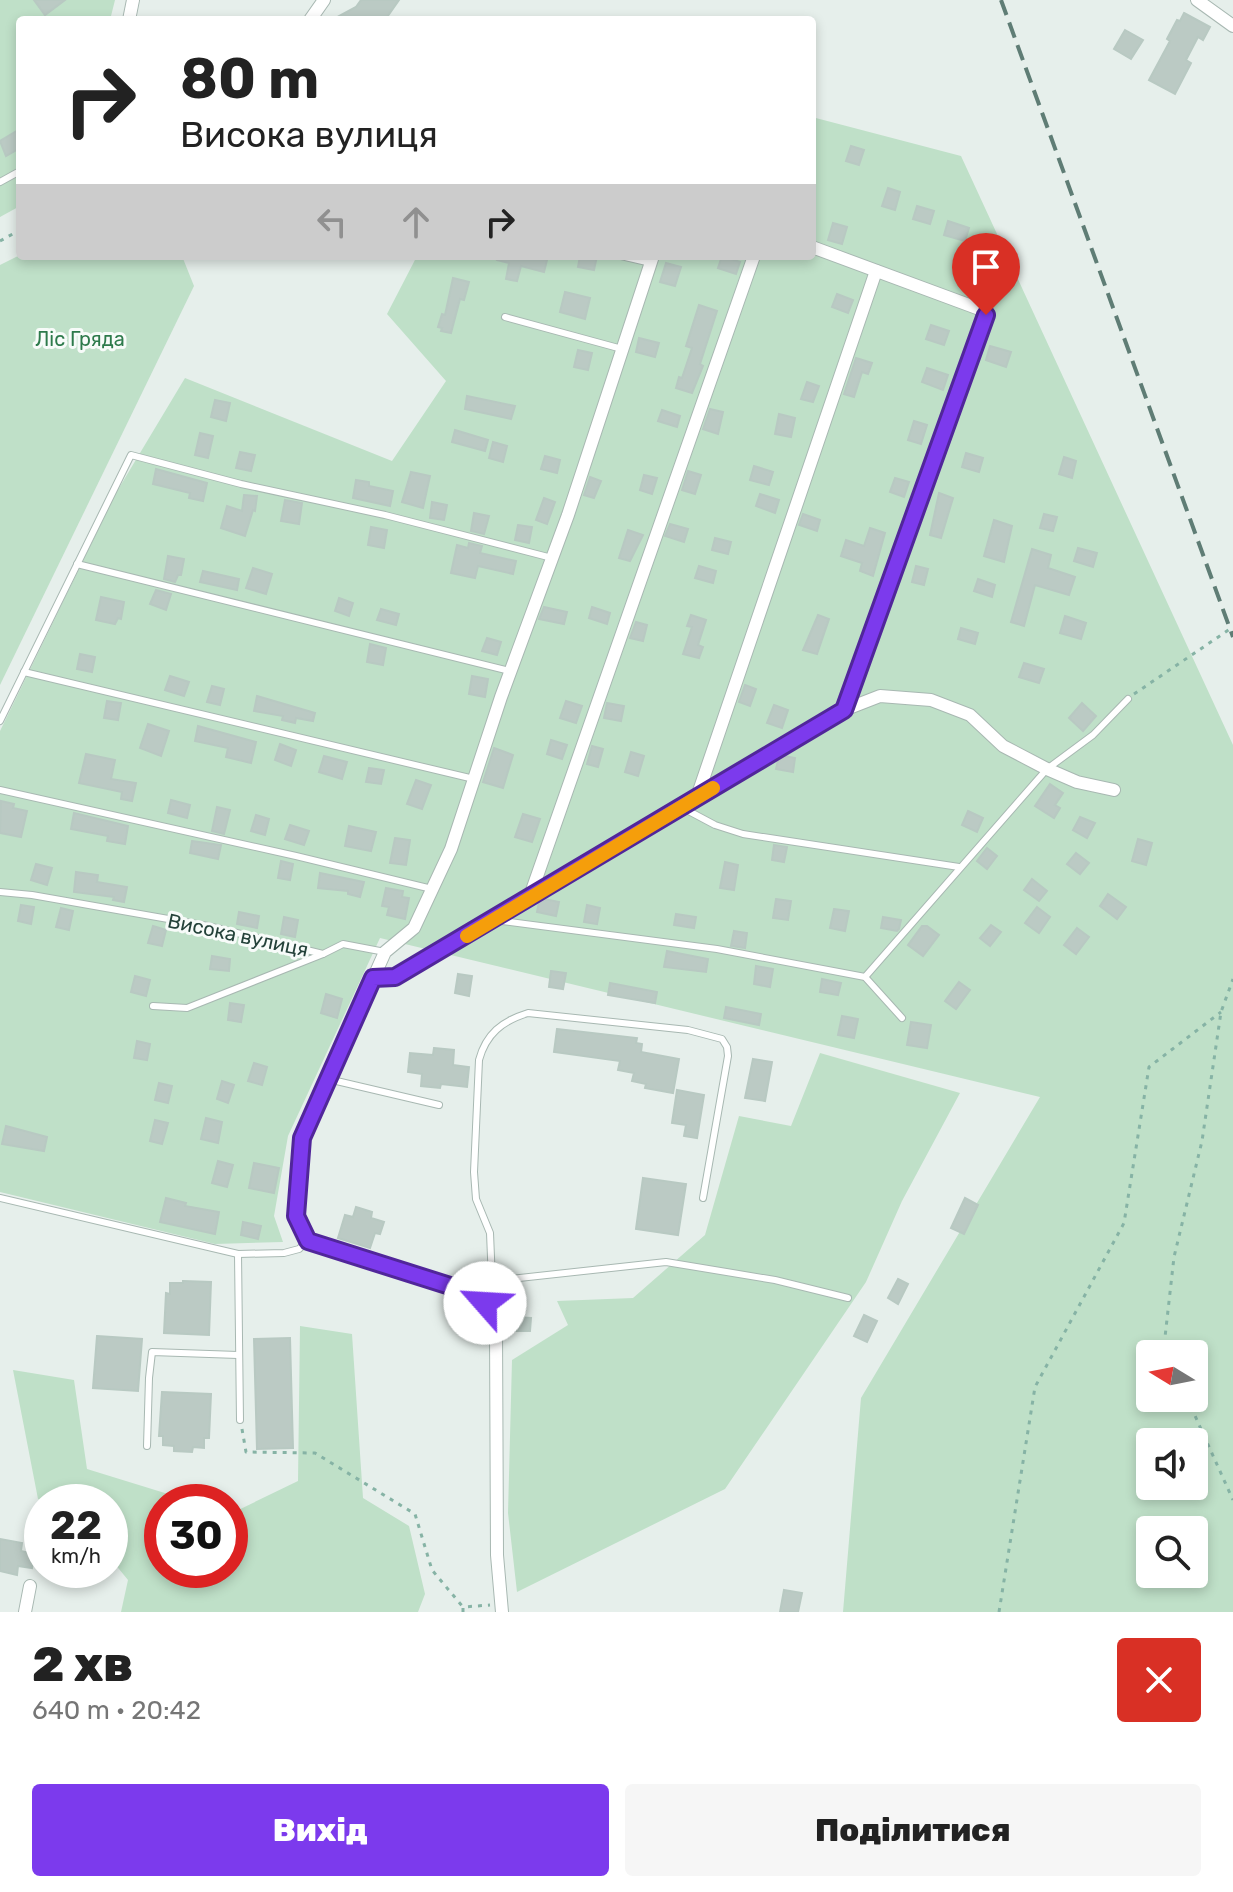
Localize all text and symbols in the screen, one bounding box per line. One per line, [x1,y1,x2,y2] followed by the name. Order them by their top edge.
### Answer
[180,46,319,112] text: 80 m
[48,48,152,152] icon: right
[180,113,438,156] text: Висока вулиця
[310,200,354,244] icon: left
[394,200,438,244] icon: ahead
[478,200,522,244] icon: right
[952,233,1020,315] pin
[964,245,1008,289] icon: arrive
[35,327,125,351] park label: Ліс Гряда
[165,908,311,962] street label: Висока вулиця
[443,1261,527,1345] position arrow
[1136,1340,1208,1412] north arrow
[1136,1340,1208,1588] map controls
[1136,1428,1208,1500] button: sound
[144,1484,248,1588] speed limit sign: 30
[50,1502,102,1549] text: 22
[1136,1516,1208,1588] button: search
[51,1544,101,1568] text: km/h
[32,1636,133,1693] text: 2 хв
[1117,1638,1201,1722] button: close
[32,1695,201,1726] text: 640 m · 20:42
[32,1784,609,1876] button: Вихід
[625,1784,1201,1876] button: Поділитися

